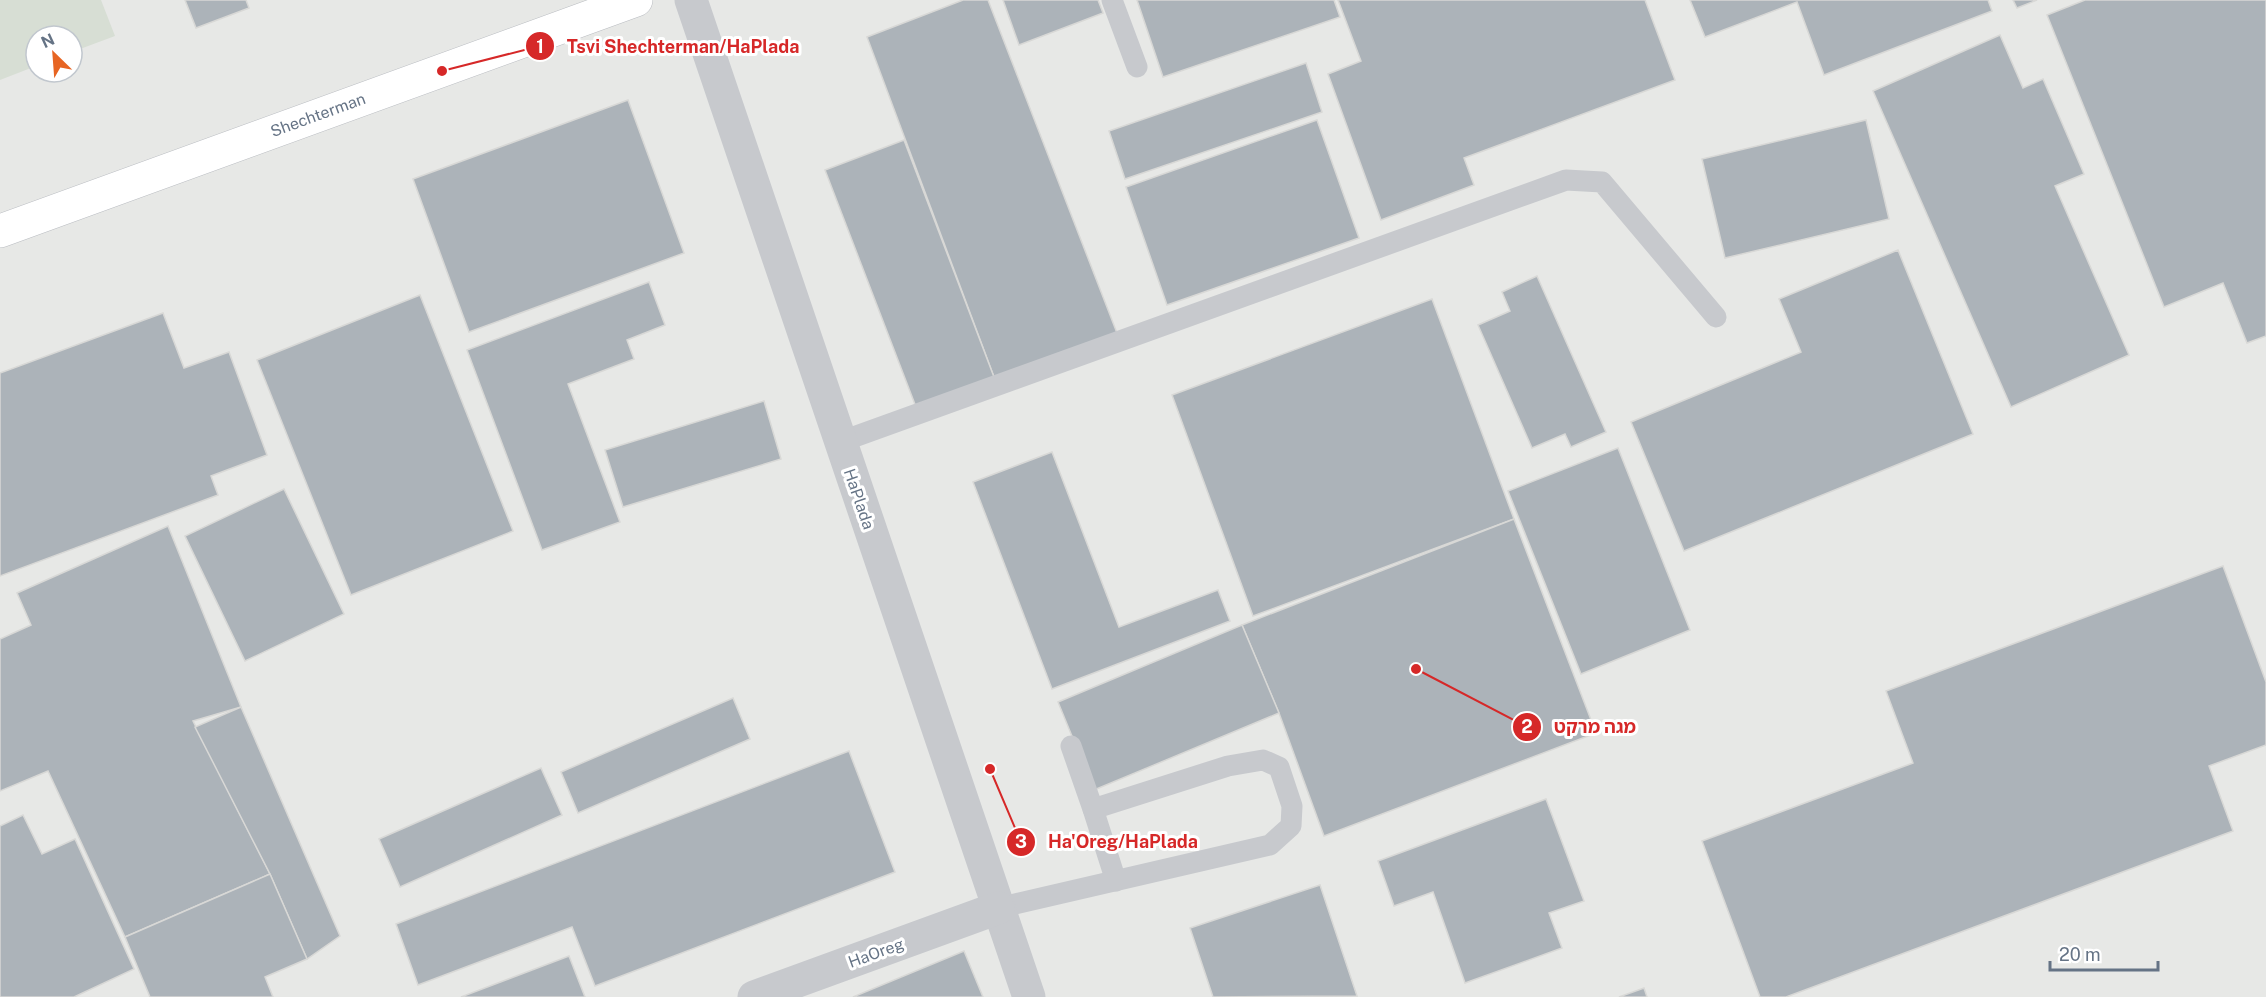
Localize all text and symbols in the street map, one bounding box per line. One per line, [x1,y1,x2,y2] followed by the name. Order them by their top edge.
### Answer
[24,24,84,84] north arrow
[525,28,812,64] callout: Tsvi Shechterman/HaPlada
[38,30,58,52] text: N
[536,36,544,57] text: 1
[567,36,799,57] text: Tsvi Shechterman/HaPlada
[268,89,368,141] street label: Shechterman
[840,466,878,532] street label: HaPlada
[1512,709,1648,745] callout: מגה מרקט
[1521,716,1533,737] text: 2
[1554,716,1636,737] text: מגה מרקט
[1006,824,1210,860] callout: Ha'Oreg/HaPlada
[1015,831,1027,852] text: 3
[1048,831,1198,852] text: Ha'Oreg/HaPlada
[846,934,906,972] street label: HaOreg
[2050,934,2158,972] scale bar
[2059,944,2101,965] text: 20 m

